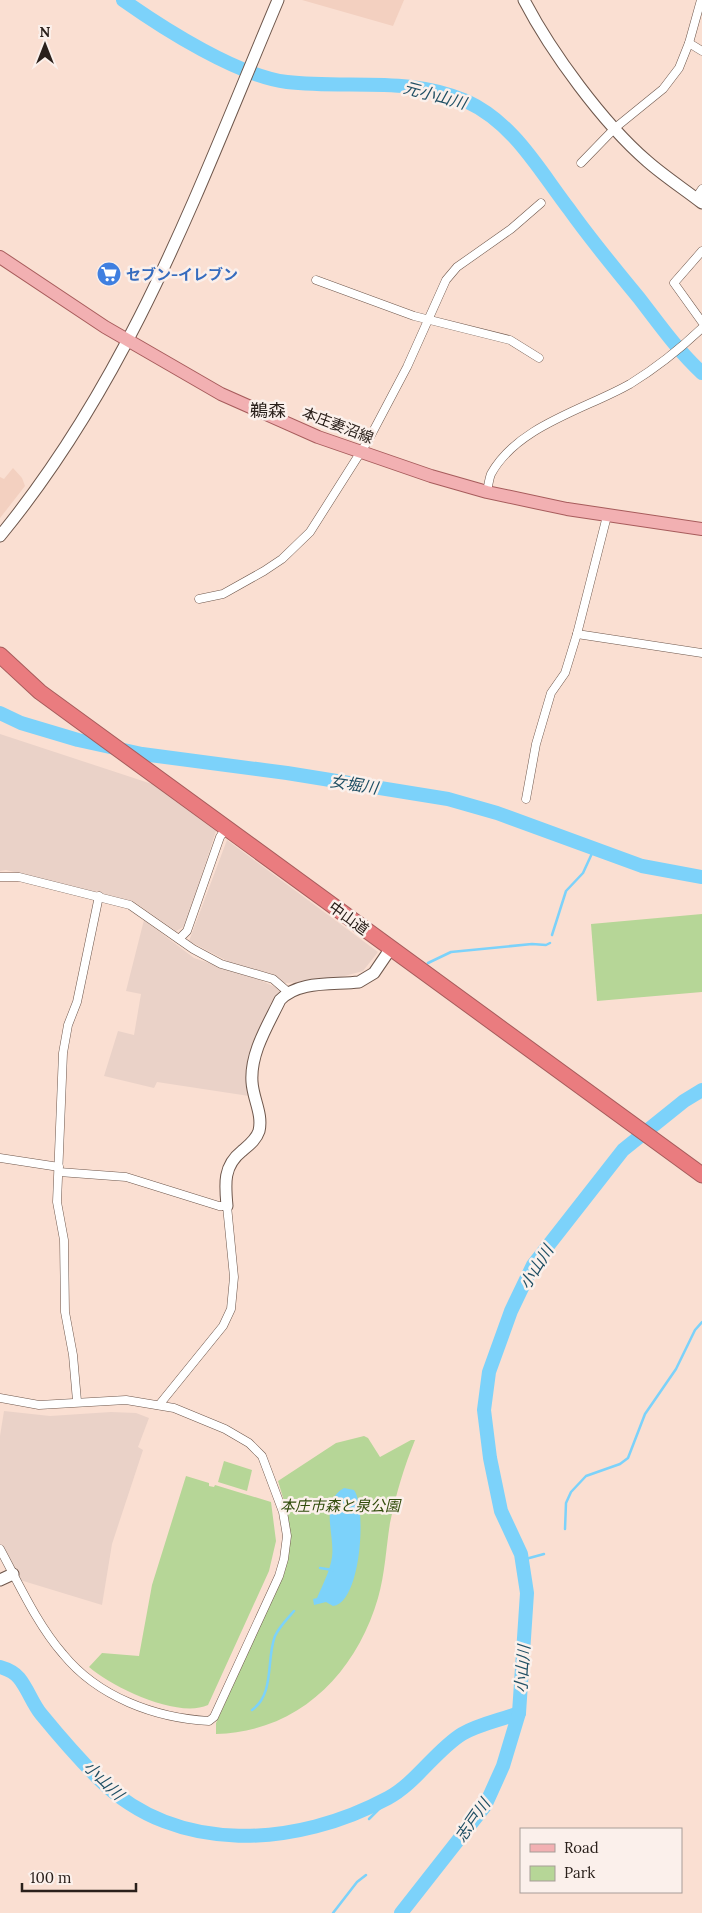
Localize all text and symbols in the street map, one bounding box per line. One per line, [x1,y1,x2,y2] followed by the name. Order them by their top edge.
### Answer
[20,20,70,70] north arrow
[40,23,51,41] text: N
[401,77,470,113] water label: 元小山川
[96,261,122,287] supermarket icon: セブン-イレブン
[126,265,238,284] place label: セブン-イレブン
[250,399,286,422] district label: 鵜森
[300,403,376,447] street label: 本庄妻沼線
[329,770,381,798] water label: 女堀川
[325,897,373,939] street label: 中山道
[515,1240,558,1293] water label: 小山川
[280,1496,402,1515] park label: 本庄市森と泉公園
[510,1642,534,1694] water label: 小山川
[80,1756,130,1805] water label: 小山川
[450,1793,495,1845] water label: 志戸川
[520,1828,682,1893] legend
[564,1838,599,1857] text: Road
[22,1860,136,1892] scale bar
[564,1863,595,1882] text: Park
[30,1868,71,1887] text: 100 m

